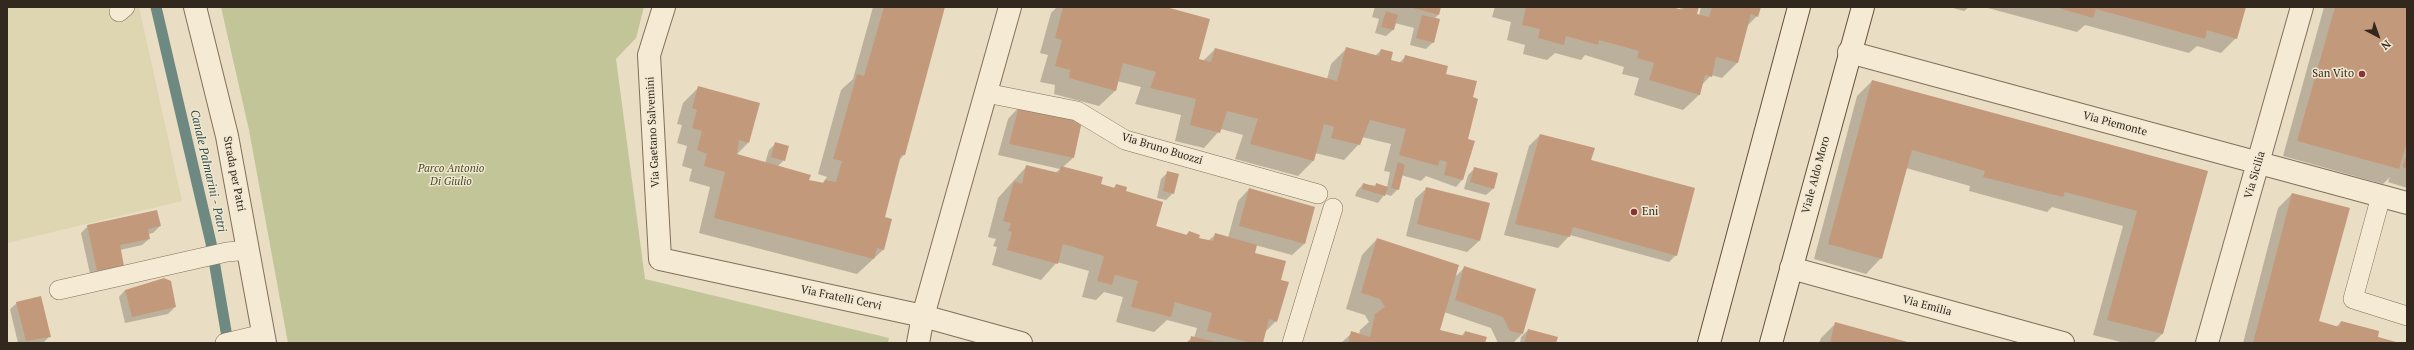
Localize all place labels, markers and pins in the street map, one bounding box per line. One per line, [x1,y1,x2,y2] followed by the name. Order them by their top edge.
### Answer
[2312,67,2354,81] place label: San Vito
[2357,69,2367,79] marker: San Vito
[1642,205,1658,219] place label: Eni
[1629,207,1639,217] marker: Eni

